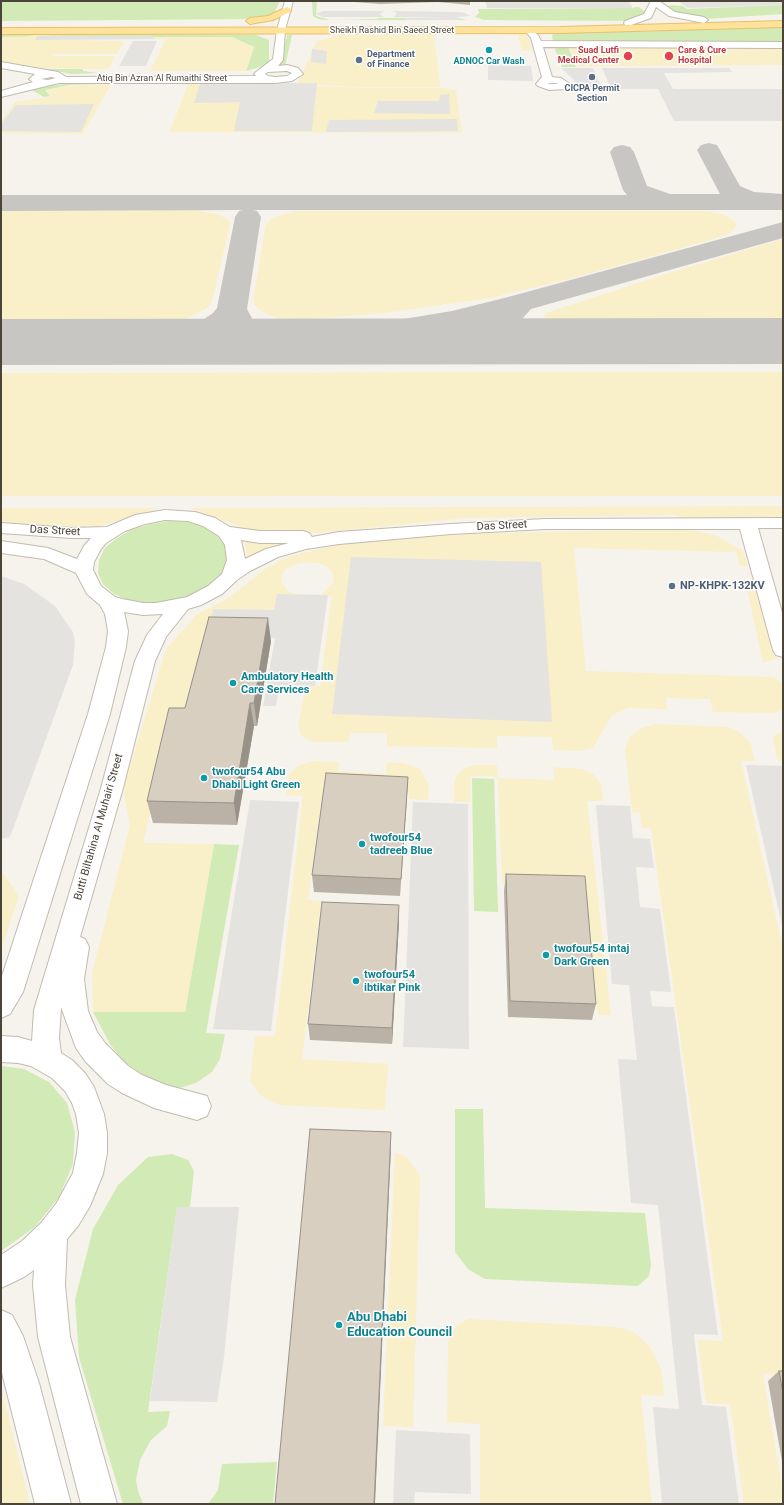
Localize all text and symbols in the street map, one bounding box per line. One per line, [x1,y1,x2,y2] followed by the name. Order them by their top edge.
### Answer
[330,26,454,36] street label: Sheikh Rashid Bin Saeed Street
[484,45,494,55] marker: ADNOC Car Wash
[558,46,619,67] place label: Suad Lutfi Medical Center
[678,46,726,67] place label: Care & Cure Hospital
[367,50,415,71] place label: Department of Finance
[622,50,634,62] marker: Suad Lutfi Medical Center
[663,50,675,62] marker: Care & Cure Hospital
[354,55,364,65] marker: Department of Finance
[453,57,525,67] place label: ADNOC Car Wash
[587,72,597,82] marker: CICPA Permit Section
[97,74,227,84] street label: Atiq Bin Azran Al Rumaithi Street
[565,84,619,105] place label: CICPA Permit Section
[476,518,528,534] street label: Das Street
[29,523,81,539] street label: Das Street
[680,579,765,593] place label: NP-KHPK-132KV
[667,581,677,591] marker: NP-KHPK-132KV
[241,670,333,696] place label: Ambulatory Health Care Services
[228,678,238,688] marker: Ambulatory Health Care Services
[72,752,126,902] street label: Butti Biltahina Al Muhairi Street
[212,765,300,791] place label: twofour54 Abu Dhabi Light Green
[199,773,209,783] marker: twofour54 Abu Dhabi Light Green
[370,831,433,857] place label: twofour54 tadreeb Blue
[357,839,367,849] marker: twofour54 tadreeb Blue
[554,942,629,968] place label: twofour54 intaj Dark Green
[541,950,551,960] marker: twofour54 intaj Dark Green
[364,968,420,994] place label: twofour54 ibtikar Pink
[351,976,361,986] marker: twofour54 ibtikar Pink
[347,1310,452,1341] place label: Abu Dhabi Education Council
[334,1320,344,1330] marker: Abu Dhabi Education Council

